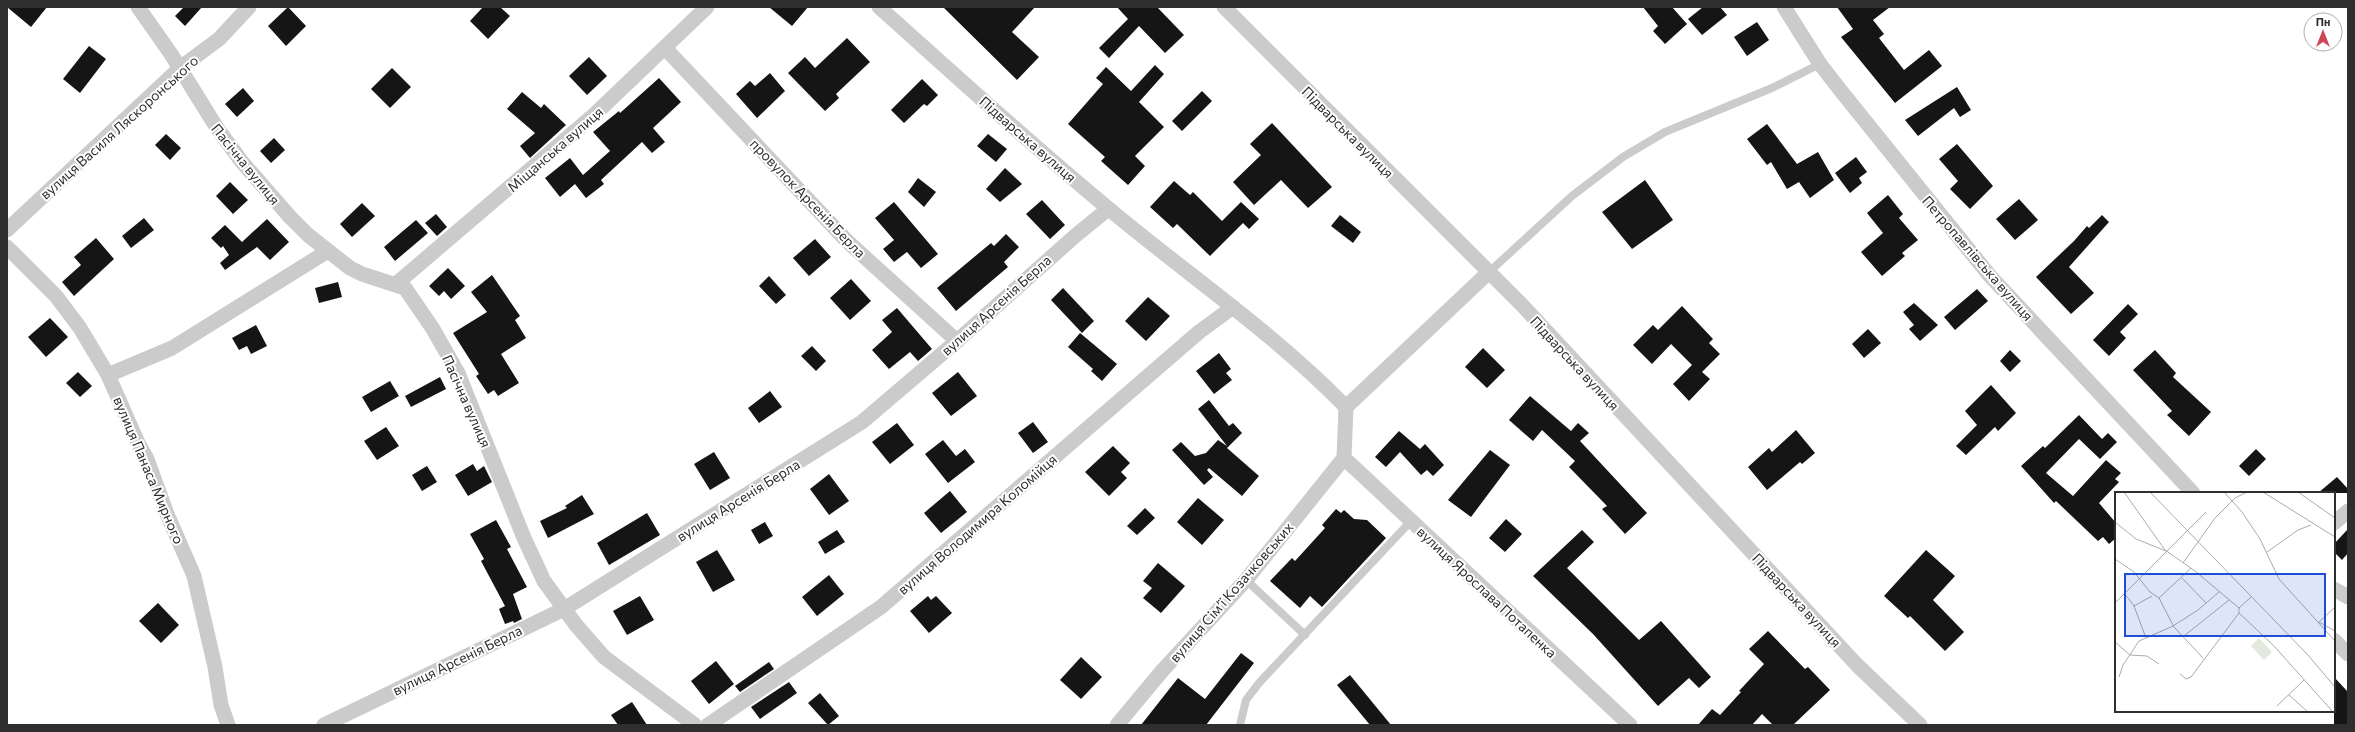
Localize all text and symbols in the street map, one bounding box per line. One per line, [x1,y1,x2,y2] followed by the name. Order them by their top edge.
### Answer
[2303,12,2343,52] north arrow
[2316,15,2330,28] text: Пн
[36,52,202,202] street label: вулиця Василя Ляскоронського
[1299,83,1397,181] street label: Підварська вулиця
[976,92,1080,186] street label: Підварська вулиця
[504,103,606,195] street label: Міщанська вулиця
[208,120,284,208] street label: Пасічна вулиця
[747,135,869,261] street label: провулок Арсенія Берла
[1919,192,2037,324] street label: Петропавлівська вулиця
[938,251,1054,359] street label: вулиця Арсенія Берла
[1527,312,1623,414] street label: Підварська вулиця
[439,352,495,450] street label: Пасічна вулиця
[110,394,188,546] street label: вулиця Панаса Мирного
[894,450,1060,598] street label: вулиця Володимира Коломійця
[673,455,803,545] street label: вулиця Арсенія Берла
[2115,492,2335,712] inset map
[1166,518,1297,665] street label: вулиця Сімʼї Козачковських
[1414,523,1560,661] street label: вулиця Ярослава Потапенка
[1749,549,1845,651] street label: Підварська вулиця
[389,621,525,699] street label: вулиця Арсенія Берла

